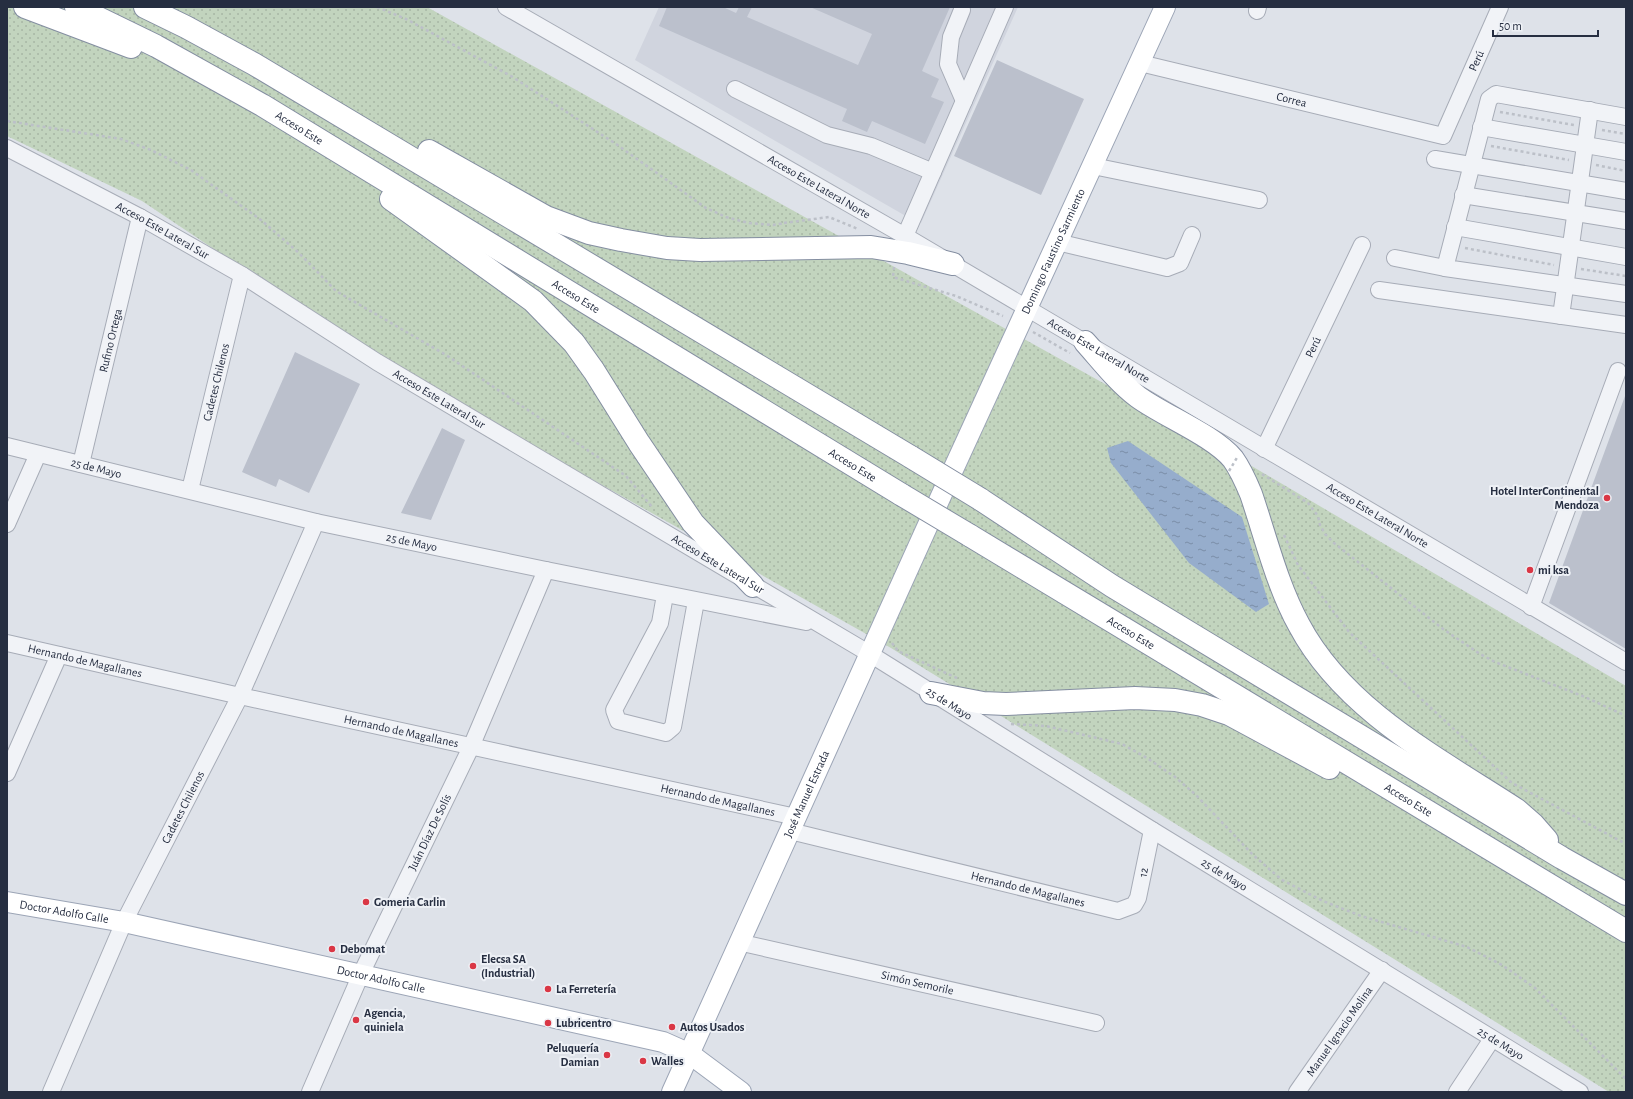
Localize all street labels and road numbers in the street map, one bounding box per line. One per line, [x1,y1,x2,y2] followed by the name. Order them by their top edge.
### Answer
[1466,49,1486,73] street label: Perú
[1275,90,1308,109] street label: Correa
[273,109,325,147] street label: Acceso Este
[766,153,872,221] street label: Acceso Este Lateral Norte
[1019,187,1087,316] street label: Domingo Faustino Sarmiento
[114,200,211,261] street label: Acceso Este Lateral Sur
[550,277,602,315] street label: Acceso Este
[97,307,124,374] street label: Rufino Ortega
[1046,316,1152,385] street label: Acceso Este Lateral Norte
[1303,335,1323,359] street label: Perú
[201,342,231,422] street label: Cadetes Chilenos
[391,367,487,431] street label: Acceso Este Lateral Sur
[827,446,879,484] street label: Acceso Este
[70,456,123,480] street label: 25 de Mayo
[1325,481,1431,550] street label: Acceso Este Lateral Norte
[385,531,438,553] street label: 25 de Mayo
[670,532,766,596] street label: Acceso Este Lateral Sur
[1105,614,1157,651] street label: Acceso Este
[27,642,143,680] street label: Hernando de Magallanes
[924,685,974,722] street label: 25 de Mayo
[343,713,460,749] street label: Hernando de Magallanes
[782,748,832,839] street label: José Manuel Estrada
[159,769,206,845] street label: Cadetes Chilenos
[1382,781,1434,819] street label: Acceso Este
[660,782,776,818] street label: Hernando de Magallanes
[406,792,453,872] street label: Juán Díaz De Solís
[1199,856,1250,893] street label: 25 de Mayo
[1136,866,1150,878] street label: 12
[970,869,1086,909] street label: Hernando de Magallanes
[19,898,110,925] street label: Doctor Adolfo Calle
[336,964,426,995] street label: Doctor Adolfo Calle
[880,969,955,997] street label: Simón Semorile
[1304,984,1375,1078] street label: Manuel Ignacio Molina
[1475,1025,1526,1062] street label: 25 de Mayo

